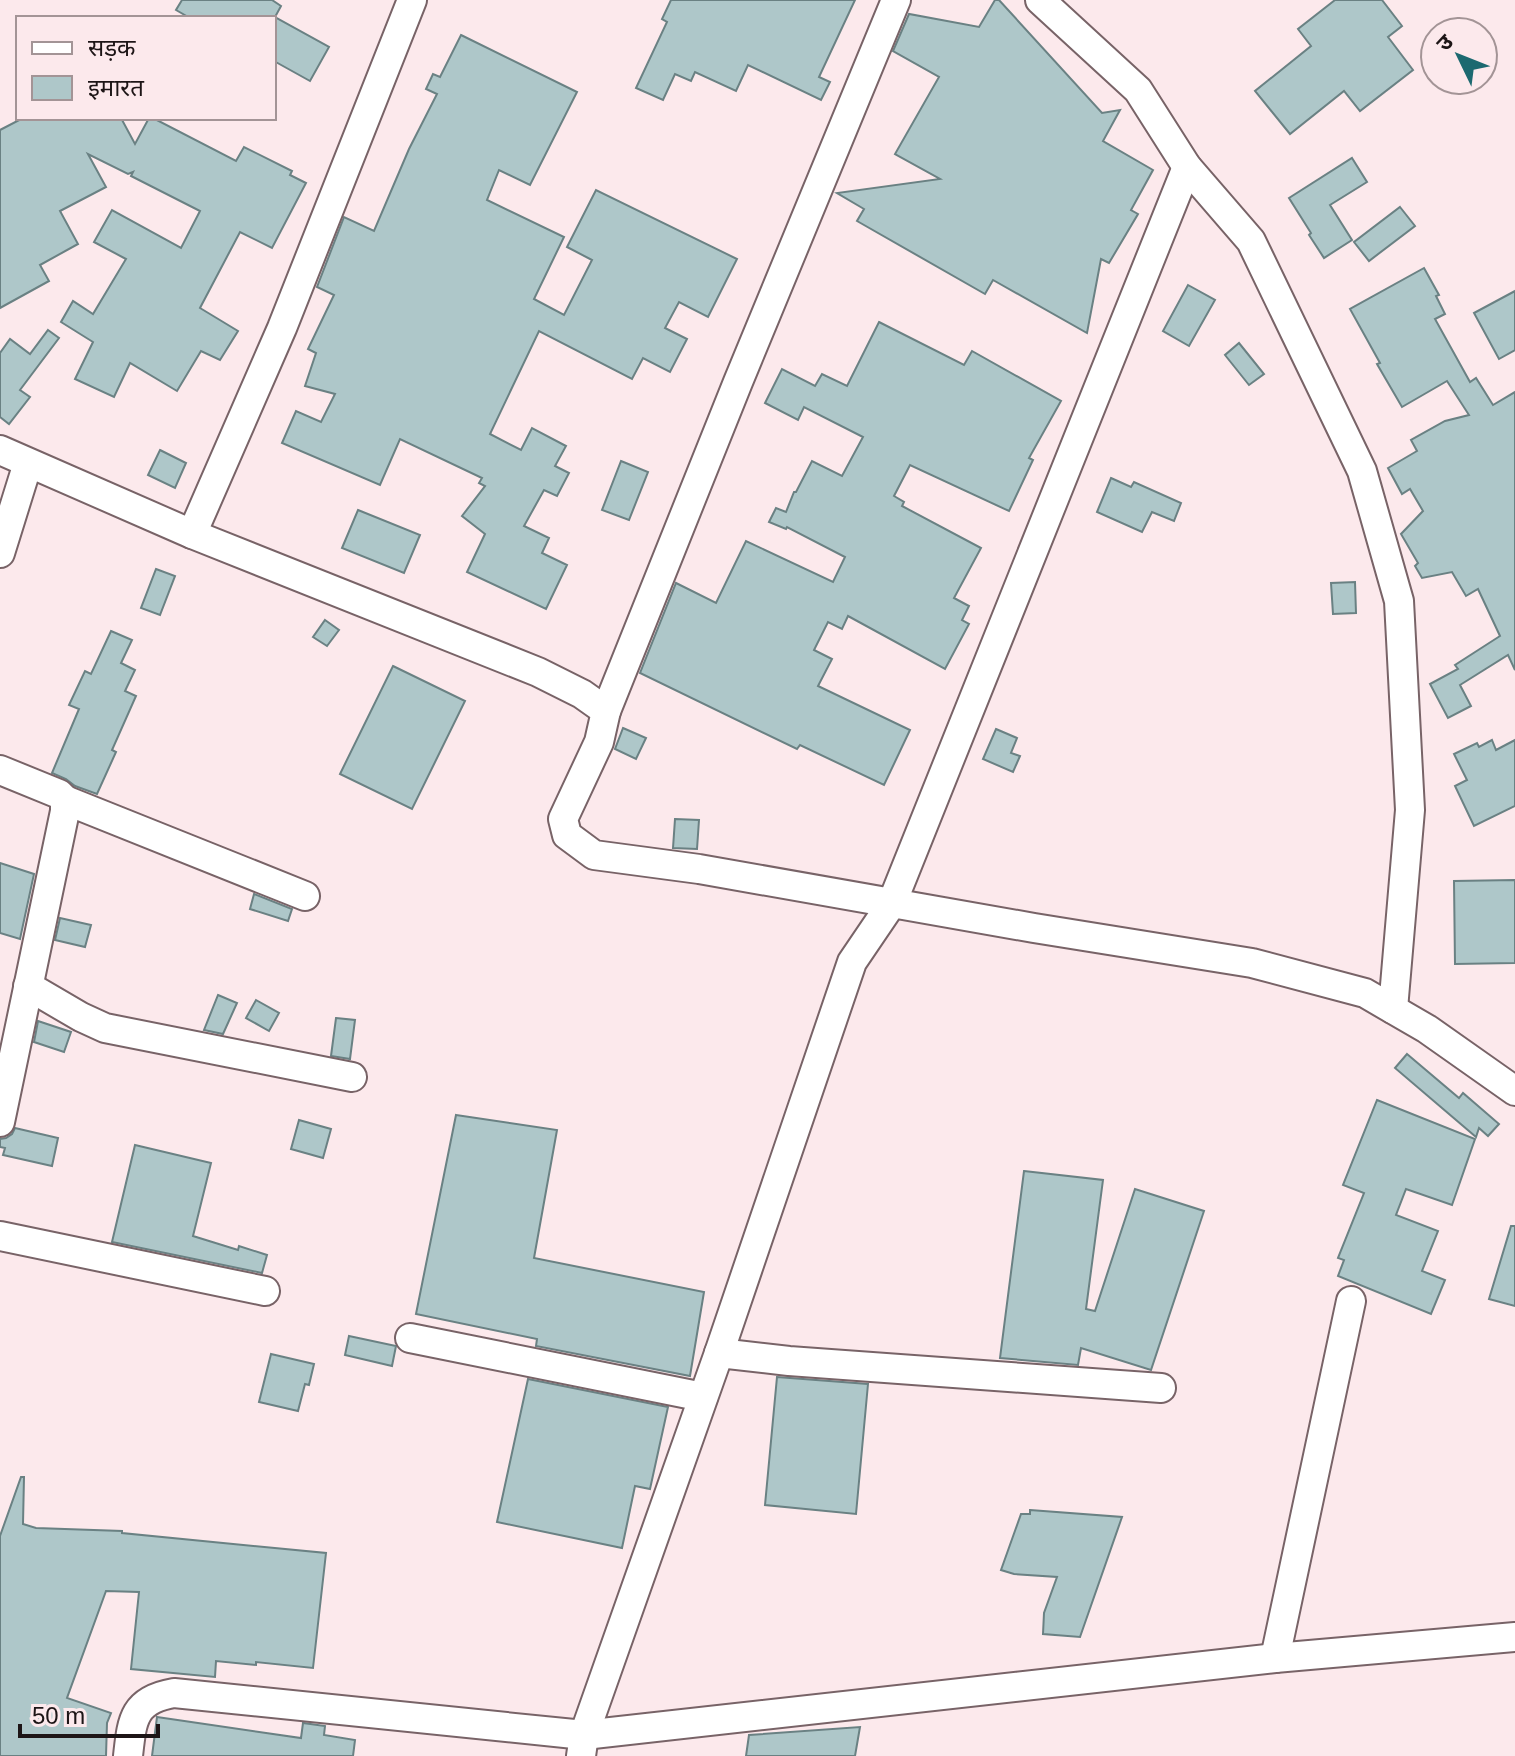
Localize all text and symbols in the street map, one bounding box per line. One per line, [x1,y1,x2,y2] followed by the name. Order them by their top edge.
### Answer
[16,16,276,120] legend
[1419,16,1499,96] north arrow
[1431,29,1459,56] text: उ
[88,34,136,61] text: सड़क
[88,74,145,101] text: इमारत
[20,1688,158,1738] scale bar
[32,1702,85,1729] text: 50 m

